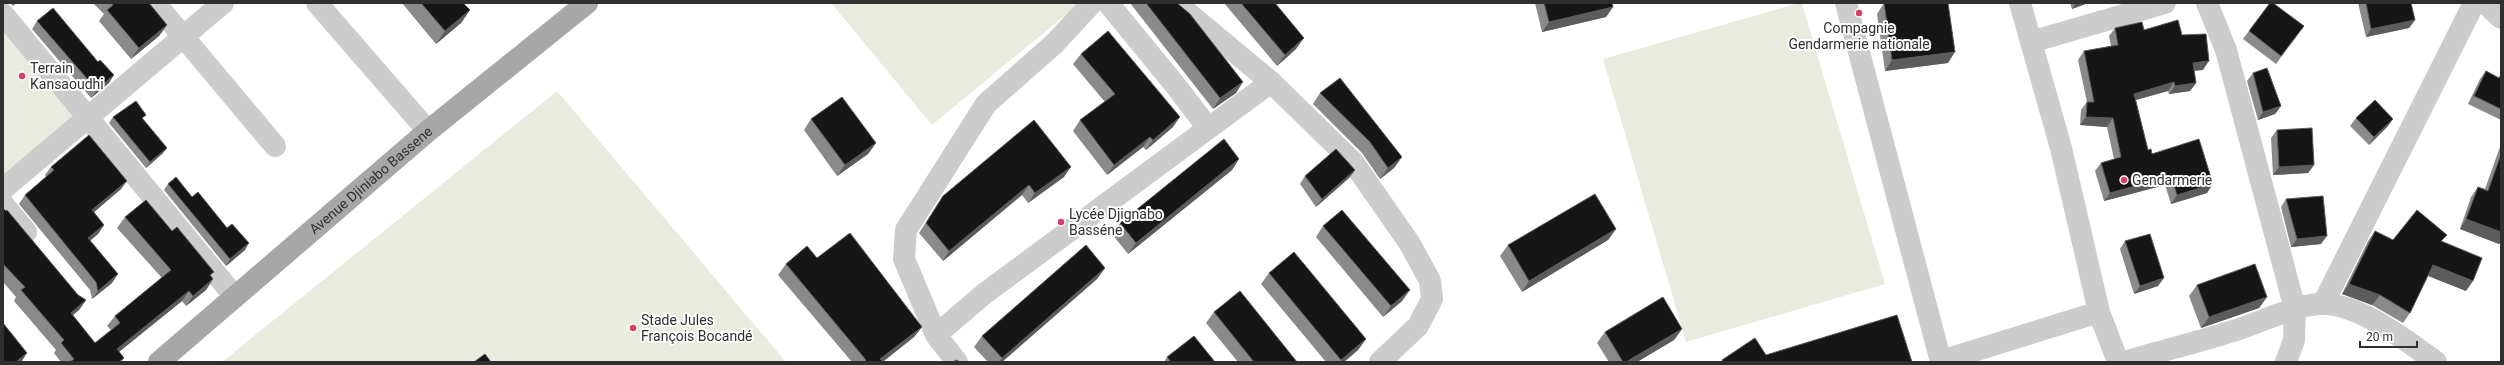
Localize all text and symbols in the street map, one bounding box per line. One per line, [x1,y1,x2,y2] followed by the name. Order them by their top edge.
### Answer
[1854,8,1864,18] marker: Compagnie Gendarmerie nationale
[1788,20,1930,52] place label: Compagnie Gendarmerie nationale
[30,60,104,92] place label: Terrain Kansaoudhi
[17,71,27,81] marker: Terrain Kansaoudhi
[306,123,435,237] street label: Avenue Djiniabo Bassene
[2132,172,2212,188] place label: Gendarmerie
[2119,175,2129,185] marker: Gendarmerie
[1069,206,1163,238] place label: Lycée Djignabo Basséne
[1056,217,1066,227] marker: Lycée Djignabo Basséne
[641,312,753,344] place label: Stade Jules François Bocandé
[628,323,638,333] marker: Stade Jules François Bocandé
[2360,323,2417,349] scale bar
[2366,330,2393,344] text: 20 m

